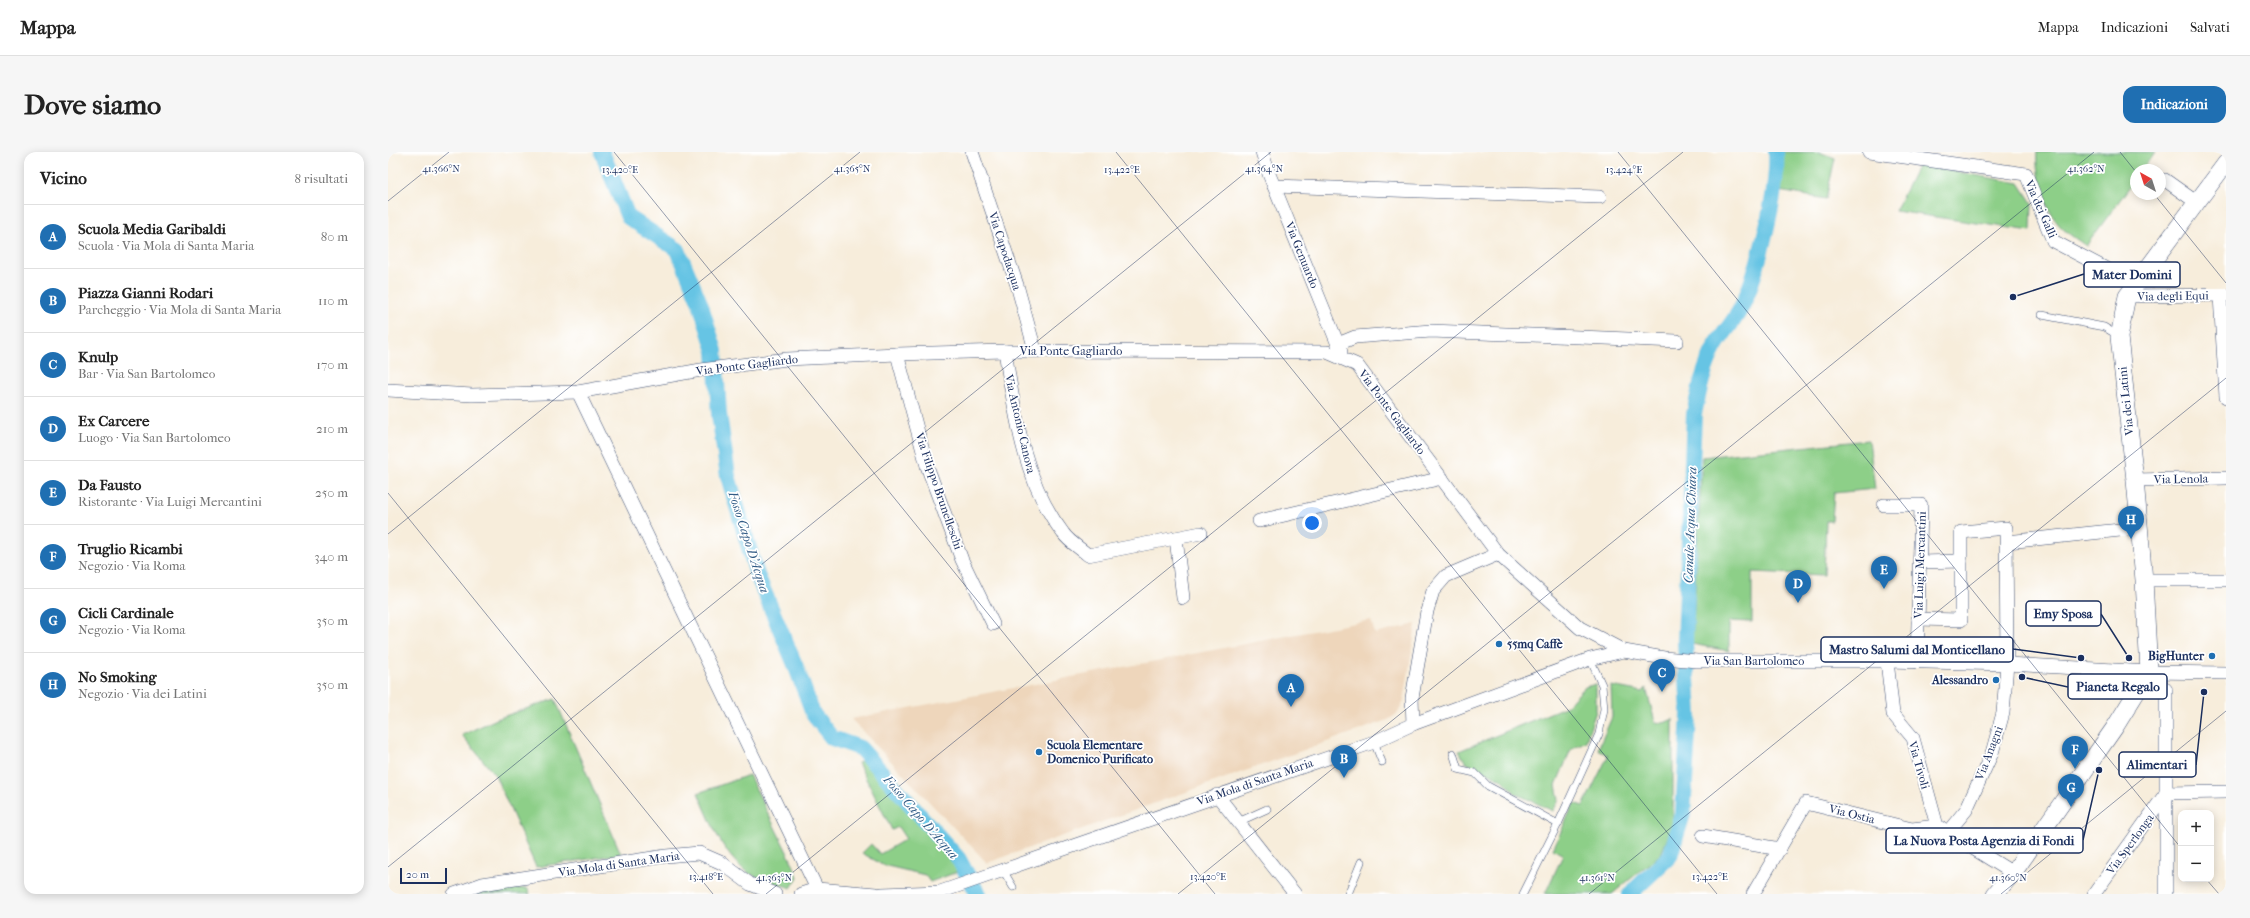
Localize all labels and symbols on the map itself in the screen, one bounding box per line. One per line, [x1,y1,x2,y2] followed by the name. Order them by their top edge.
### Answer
[422,163,460,175] text: 41.366°N
[834,163,871,175] text: 41.365°N
[1245,163,1283,175] text: 41.364°N
[2067,163,2105,175] text: 41.362°N
[602,164,638,176] text: 13.420°E
[1104,164,1140,176] text: 13.422°E
[1606,164,1642,176] text: 13.424°E
[2130,164,2166,200] north arrow
[2022,177,2060,241] street label: Via dei Galli
[985,209,1024,292] street label: Via Capodacqua
[1282,219,1322,290] street label: Via Genuardo
[2084,262,2180,287] callout: Mater Domini
[2091,267,2172,282] text: Mater Domini
[2136,288,2209,304] street label: Via degli Equi
[1019,344,1122,358] street label: Via Ponte Gagliardo
[694,352,799,378] street label: Via Ponte Gagliardo
[2115,365,2137,437] street label: Via dei Latini
[1355,366,1428,457] street label: Via Ponte Gagliardo
[1002,372,1038,475] street label: Via Antonio Canova
[912,430,966,552] street label: Via Filippo Brunelleschi
[1680,466,1700,583] water label: Canale Acqua Chiara
[2153,472,2209,486] street label: Via Lenola
[725,489,773,595] water label: Fosso Capo D'Acqua
[2118,506,2144,539] pin: H
[1911,511,1929,620] street label: Via Luigi Mercantini
[1302,513,1322,533] your location
[1871,556,1897,589] pin: E
[1785,570,1811,603] pin: D
[2026,601,2101,626] callout: Emy Sposa
[2033,606,2094,622] text: Emy Sposa
[1507,637,1563,652] place label: 55mq Caffè
[1821,637,2013,662] callout: Mastro Salumi dal Monticellano
[1494,639,1504,649] marker: 55mq Caffè
[1828,642,2005,657] text: Mastro Salumi dal Monticellano
[2148,649,2205,664] place label: BigHunter
[2207,651,2217,661] marker: BigHunter
[1703,654,1804,668] street label: Via San Bartolomeo
[1649,659,1675,692] pin: C
[1931,673,1988,687] place label: Alessandro
[1278,674,1304,707] pin: A
[2068,674,2167,699] callout: Pianeta Regalo
[1991,675,2001,685] marker: Alessandro
[2076,679,2160,695] text: Pianeta Regalo
[1972,724,2006,783] street label: Via Anagni
[2062,736,2088,769] pin: F
[1047,738,1153,766] place label: Scuola Elementare Domenico Purificato
[1905,738,1933,791] street label: Via Tivoli
[1331,745,1357,778] pin: B
[1034,747,1044,757] marker: Scuola Elementare Domenico Purificato
[2119,752,2196,777] callout: Alimentari
[1194,755,1315,809] street label: Via Mola di Santa Maria
[2126,757,2187,772] text: Alimentari
[880,771,961,862] water label: Fosso Capo D'Acqua
[2058,774,2084,807] pin: G
[1827,801,1877,827] street label: Via Ostia
[2103,811,2157,878] street label: Via Sperlonga
[1886,828,2083,853] callout: La Nuova Posta Agenzia di Fondi
[1894,833,2075,849] text: La Nuova Posta Agenzia di Fondi
[557,849,681,880] street label: Via Mola di Santa Maria
[400,866,447,885] scale bar
[689,871,723,883] text: 13.418°E
[1190,871,1226,883] text: 13.420°E
[1692,871,1728,883] text: 13.422°E
[756,872,793,884] text: 41.363°N
[1579,872,1615,884] text: 41.361°N
[1989,872,2027,884] text: 41.360°N

